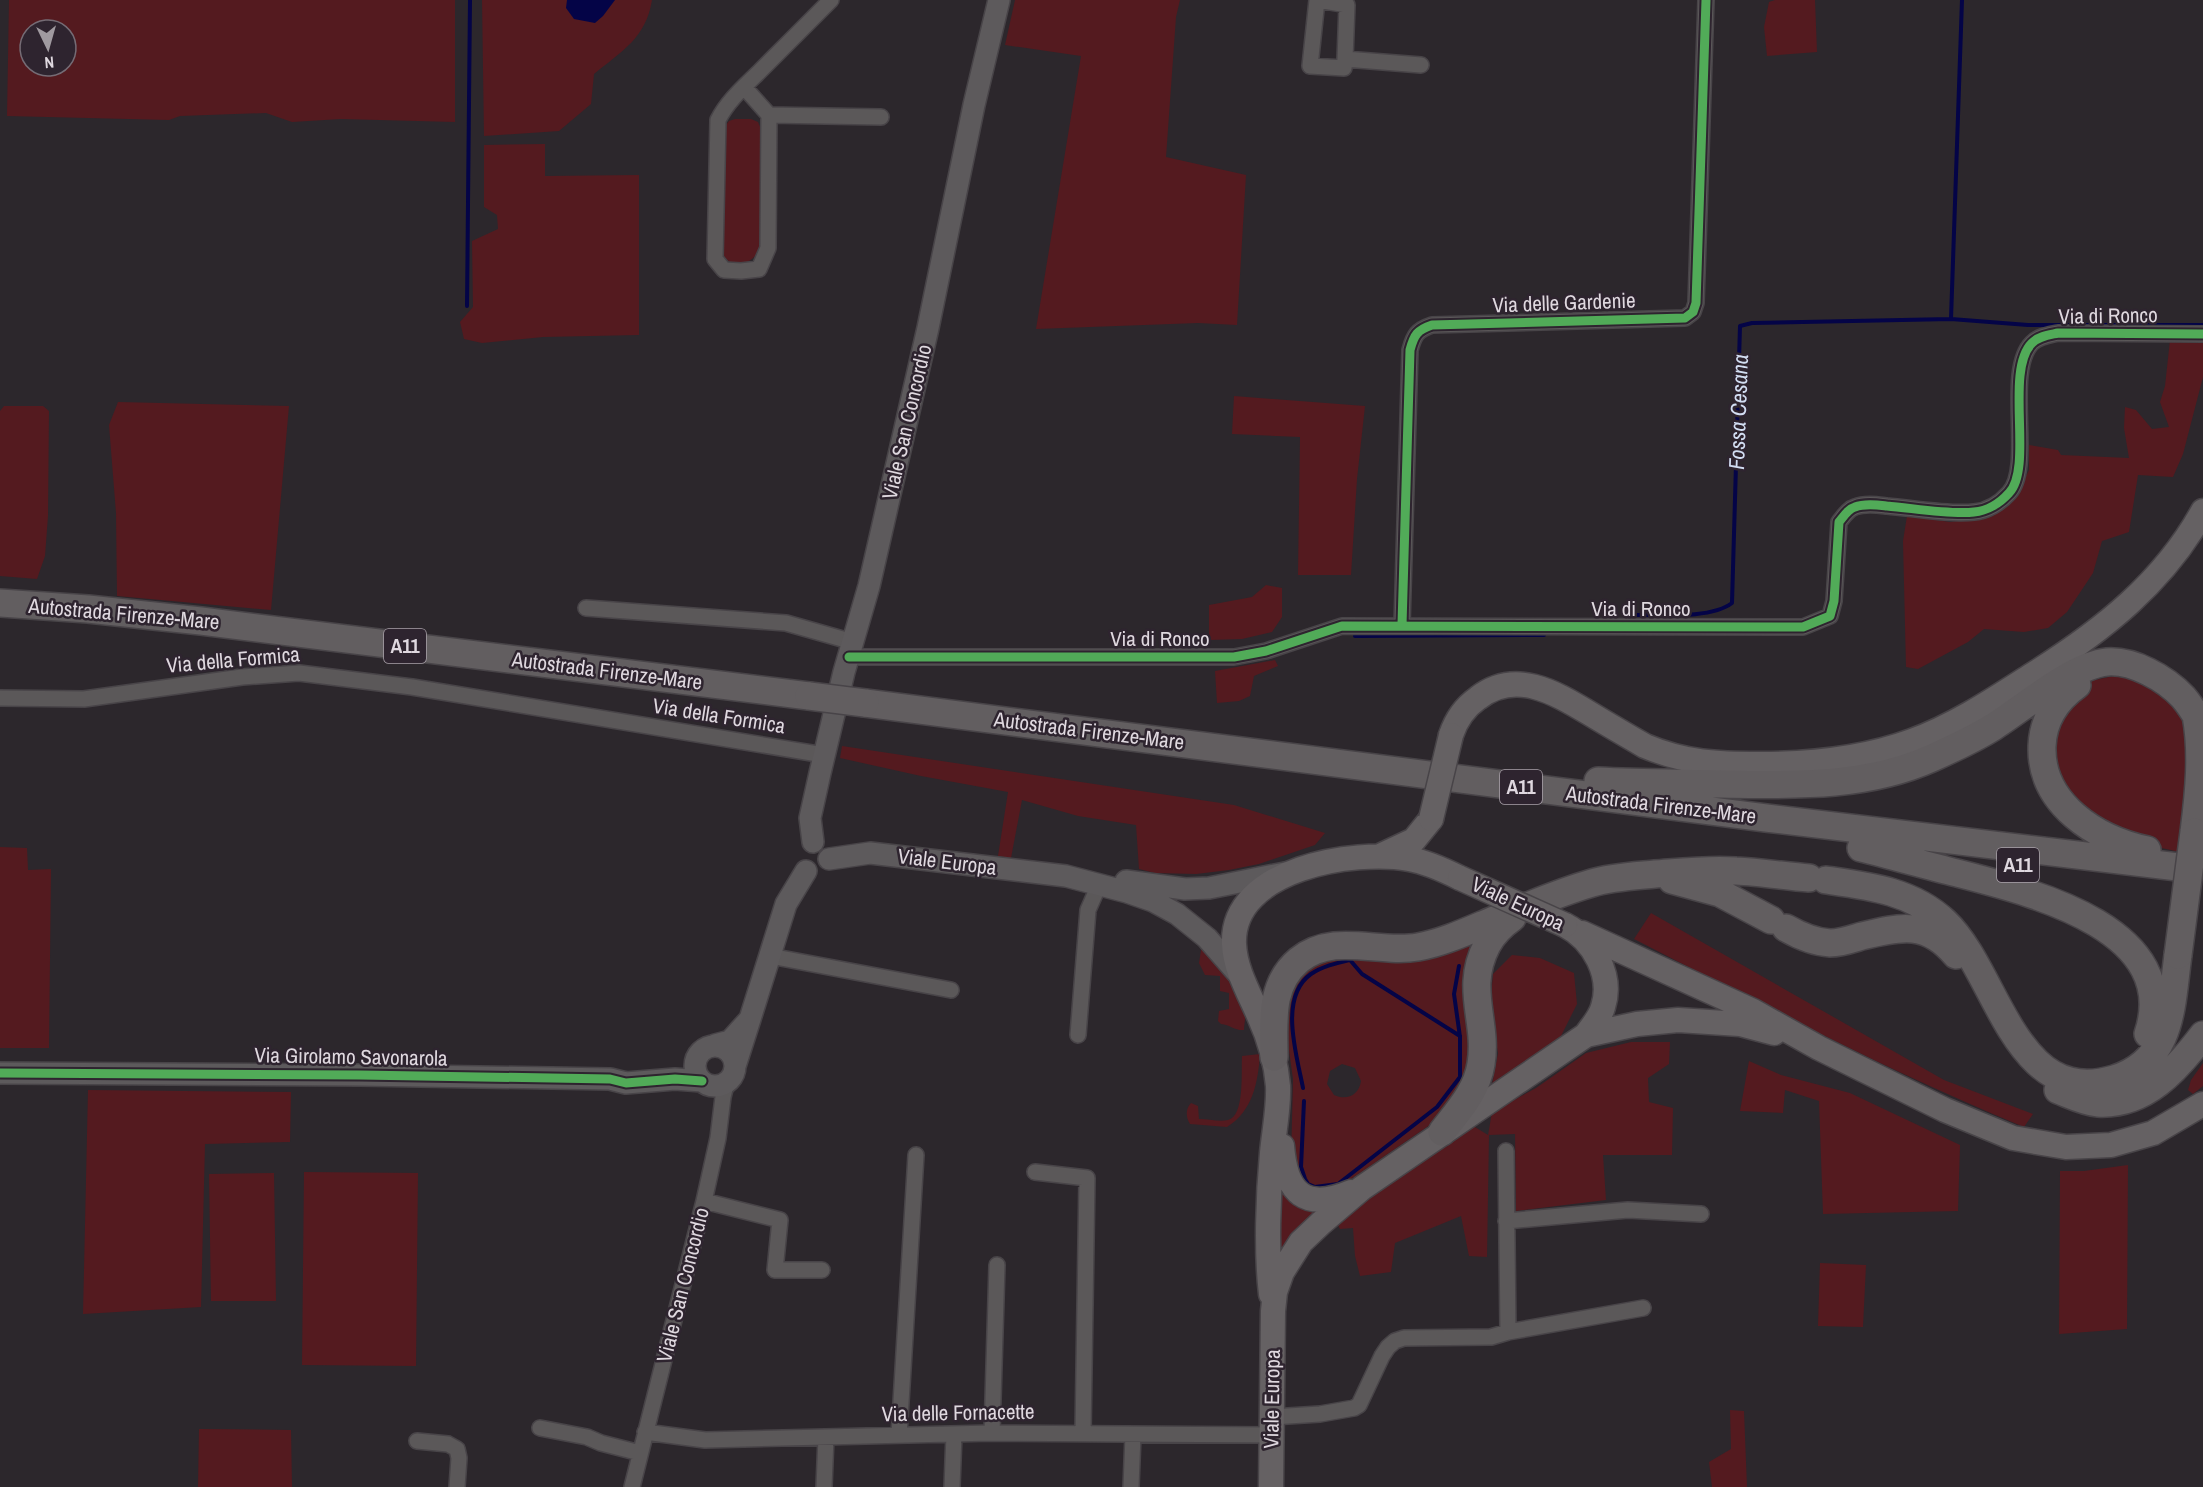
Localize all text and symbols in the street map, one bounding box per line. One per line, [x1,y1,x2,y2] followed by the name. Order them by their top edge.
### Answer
[18,18,78,78] north arrow
[44,52,55,74] text: N
[1492,286,1636,319] street label: Via delle Gardenie
[2058,300,2158,331] street label: Via di Ronco
[875,341,938,502] street label: Viale San Concordio
[1721,354,1755,470] water label: Fossa Cesana
[26,591,221,636] street label: Autostrada Firenze-Mare
[1591,594,1691,623] street label: Via di Ronco
[1110,624,1210,653] street label: Via di Ronco
[384,629,426,663] road number: A11
[165,639,301,680] street label: Via della Formica
[509,644,704,697] street label: Autostrada Firenze-Mare
[651,691,788,740] street label: Via della Formica
[991,704,1186,757] street label: Autostrada Firenze-Mare
[1500,770,1542,804] road number: A11
[1563,778,1758,831] street label: Autostrada Firenze-Mare
[896,841,999,882] street label: Viale Europa
[1997,848,2039,882] road number: A11
[1467,869,1570,938] street label: Viale Europa
[254,1040,448,1073] street label: Via Girolamo Savonarola
[649,1204,716,1365] street label: Viale San Concordio
[1256,1349,1287,1449] street label: Viale Europa
[881,1397,1035,1428] street label: Via delle Fornacette

